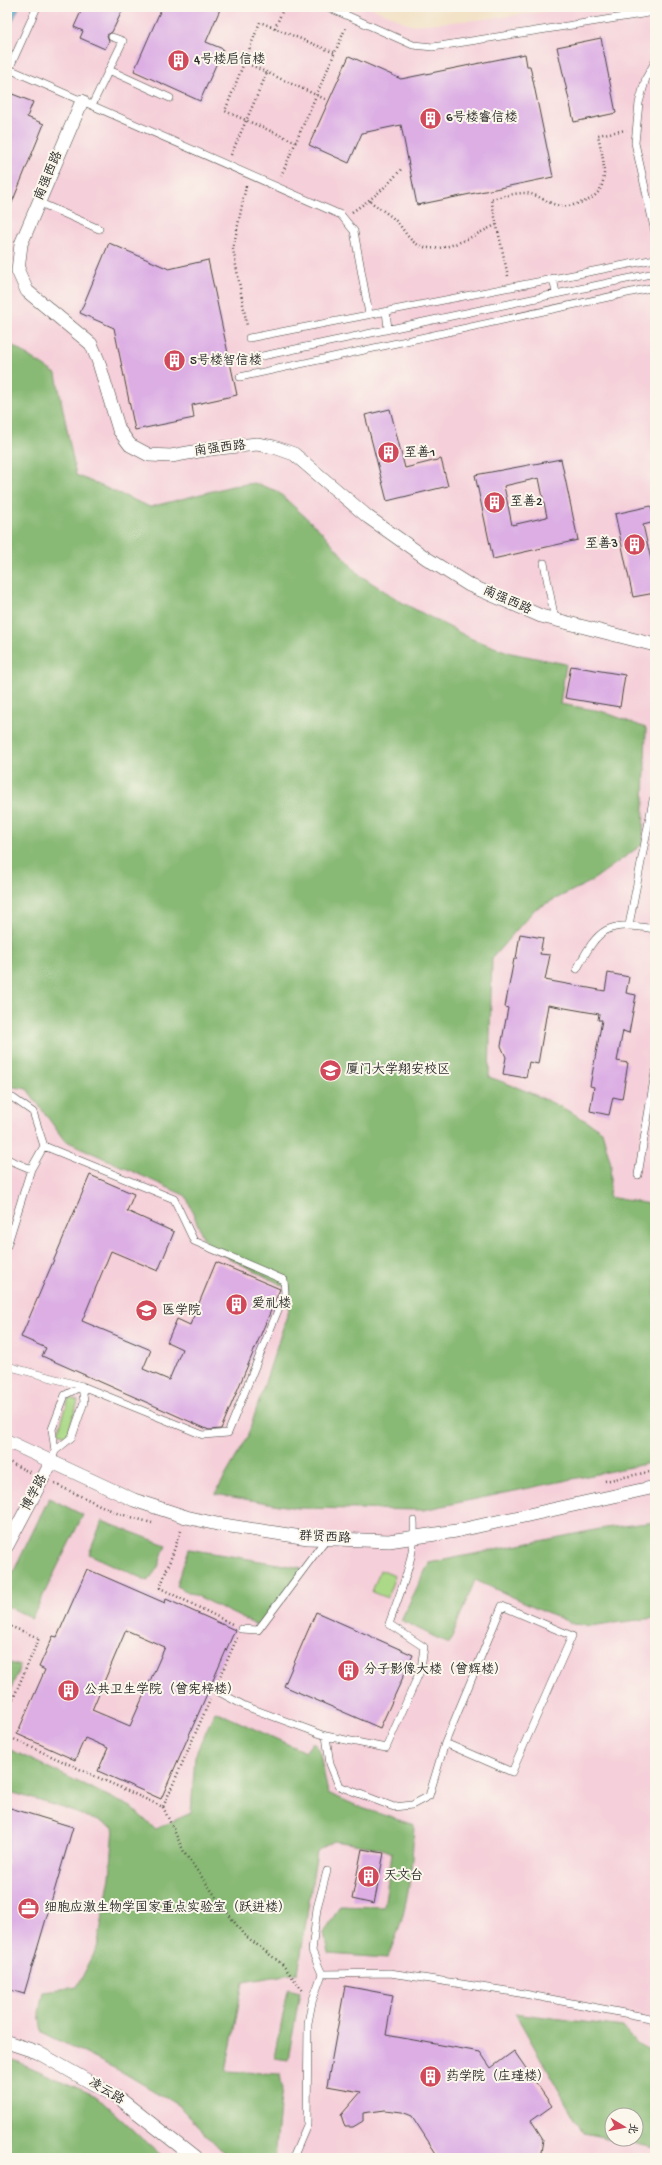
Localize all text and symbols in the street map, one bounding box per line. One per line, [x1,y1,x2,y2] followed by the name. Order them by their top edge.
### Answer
[165,47,191,73] building icon: 4号楼启信楼
[194,52,265,68] place label: 4号楼启信楼
[418,105,444,131] building icon: 6号楼睿信楼
[446,110,518,126] place label: 6号楼睿信楼
[31,149,66,203] street label: 南强西路
[162,348,188,374] building icon: 5号楼智信楼
[190,353,262,369] place label: 5号楼智信楼
[193,437,247,460] street label: 南强西路
[376,440,402,466] building icon: 至善1
[404,445,435,461] place label: 至善1
[481,489,507,515] building icon: 至善2
[510,494,543,510] place label: 至善2
[621,531,647,557] building icon: 至善3
[585,536,618,552] place label: 至善3
[480,583,534,618] street label: 南强西路
[318,1057,344,1083] school or university icon: 厦门大学翔安校区
[346,1061,450,1078] place label: 厦门大学翔安校区
[223,1291,249,1317] building icon: 爱礼楼
[252,1296,291,1312] place label: 爱礼楼
[133,1298,159,1324] school or university icon: 医学院
[162,1302,201,1319] place label: 医学院
[17,1471,51,1514] street label: 博学路
[299,1528,351,1547] street label: 群贤西路
[335,1657,361,1683] building icon: 分子影像大楼（曾辉楼）
[364,1661,507,1678] place label: 分子影像大楼（曾辉楼）
[55,1677,81,1703] building icon: 公共卫生学院（曾宪梓楼）
[84,1681,240,1698] place label: 公共卫生学院（曾宪梓楼）
[355,1863,381,1889] building icon: 天文台
[384,1868,423,1884] place label: 天文台
[15,1895,41,1921] office icon: 细胞应激生物学国家重点实验室（跃进楼）
[44,1899,291,1916] place label: 细胞应激生物学国家重点实验室（跃进楼）
[417,2064,443,2090] building icon: 药学院（庄瑾楼）
[446,2068,550,2085] place label: 药学院（庄瑾楼）
[85,2075,127,2108] street label: 凌云路
[604,2107,644,2147] north arrow
[625,2122,639,2135] text: 北

